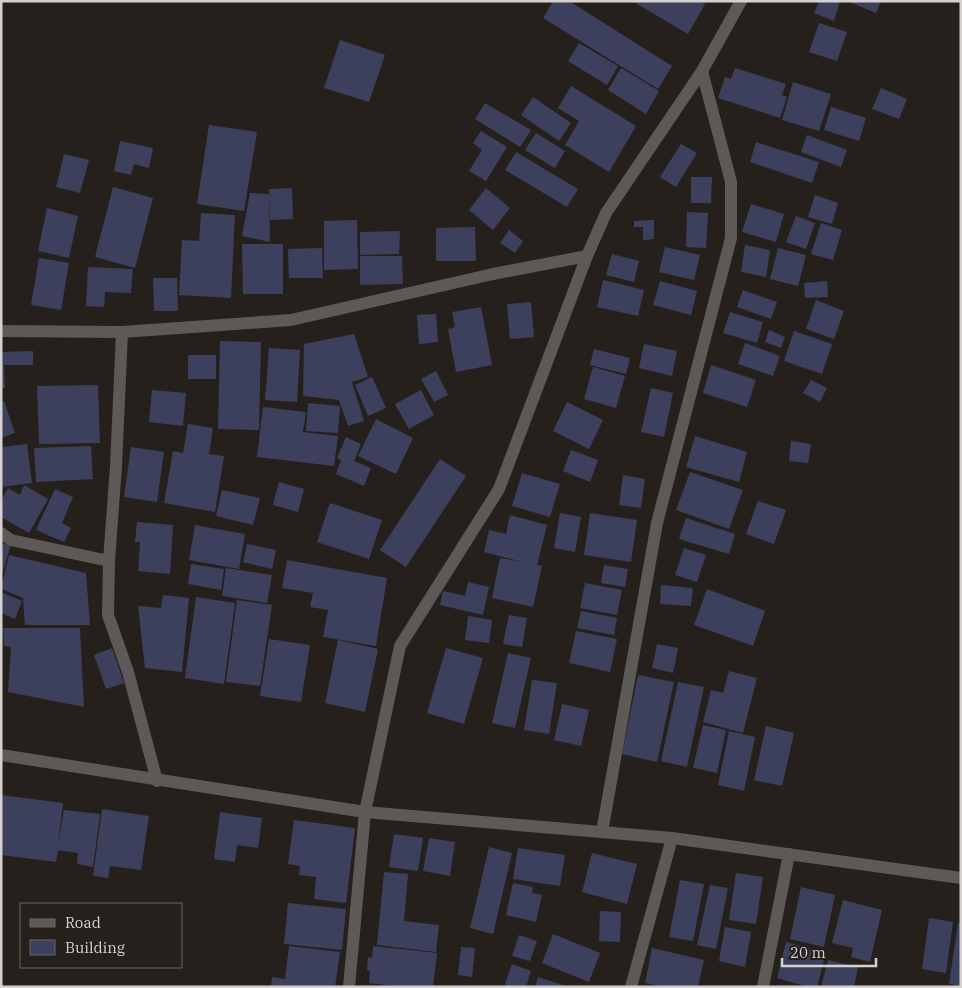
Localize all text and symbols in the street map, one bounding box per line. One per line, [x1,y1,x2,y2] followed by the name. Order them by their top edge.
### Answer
[20,903,182,968] legend
[65,913,101,932] text: Road
[782,936,876,968] scale bar
[65,938,125,957] text: Building
[790,943,826,962] text: 20 m

